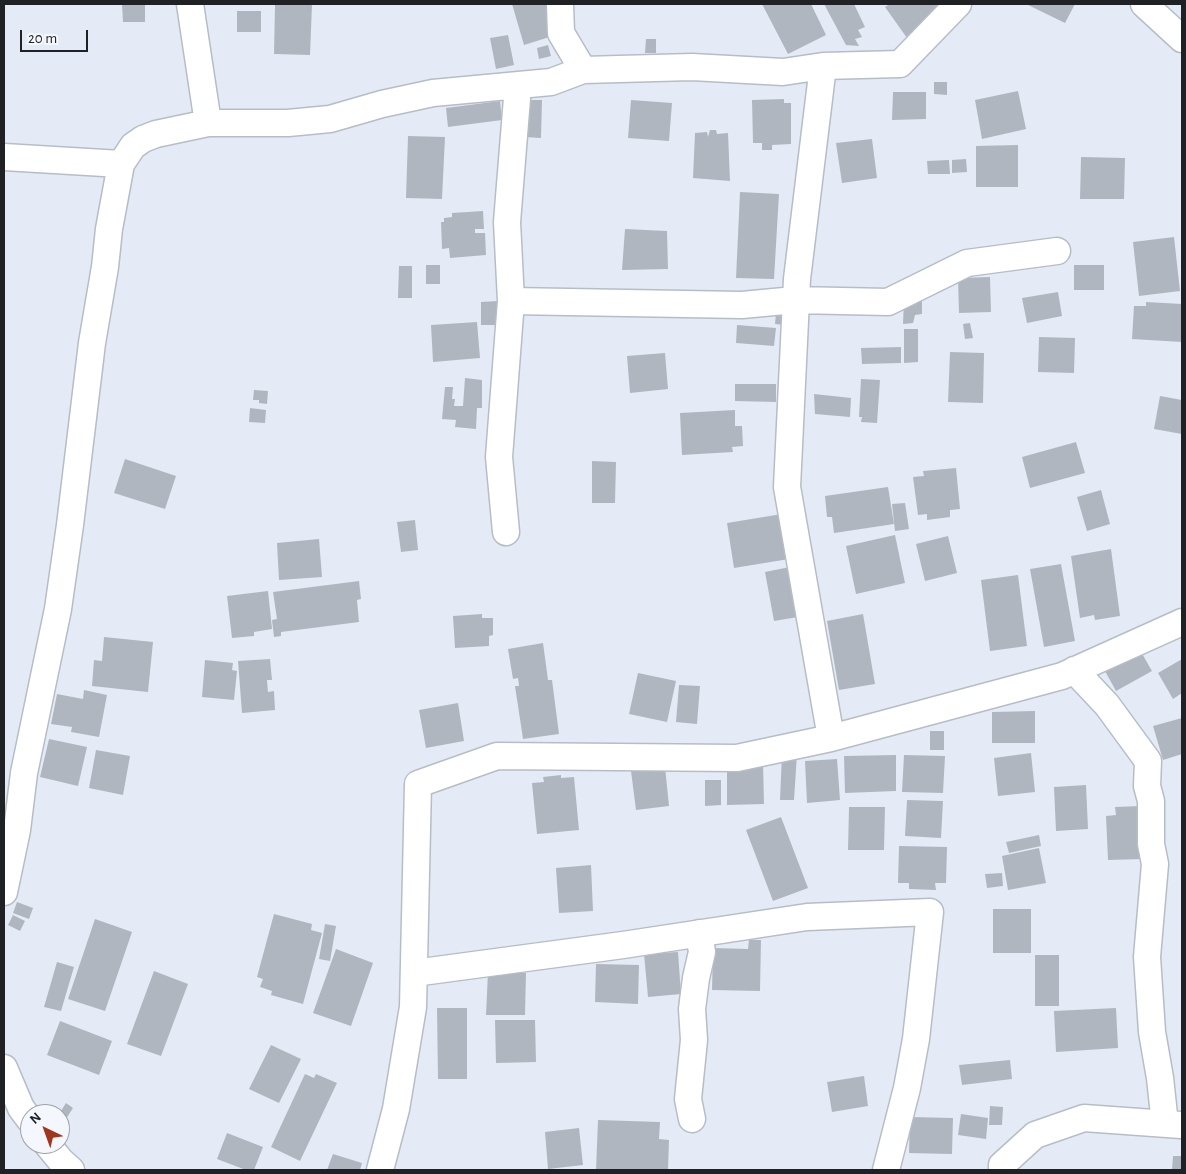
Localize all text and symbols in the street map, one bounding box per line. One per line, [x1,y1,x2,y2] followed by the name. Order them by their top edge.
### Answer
[22,20,90,52] scale bar
[28,31,57,46] text: 20 m
[20,1104,70,1154] north arrow
[27,1110,44,1127] text: N

